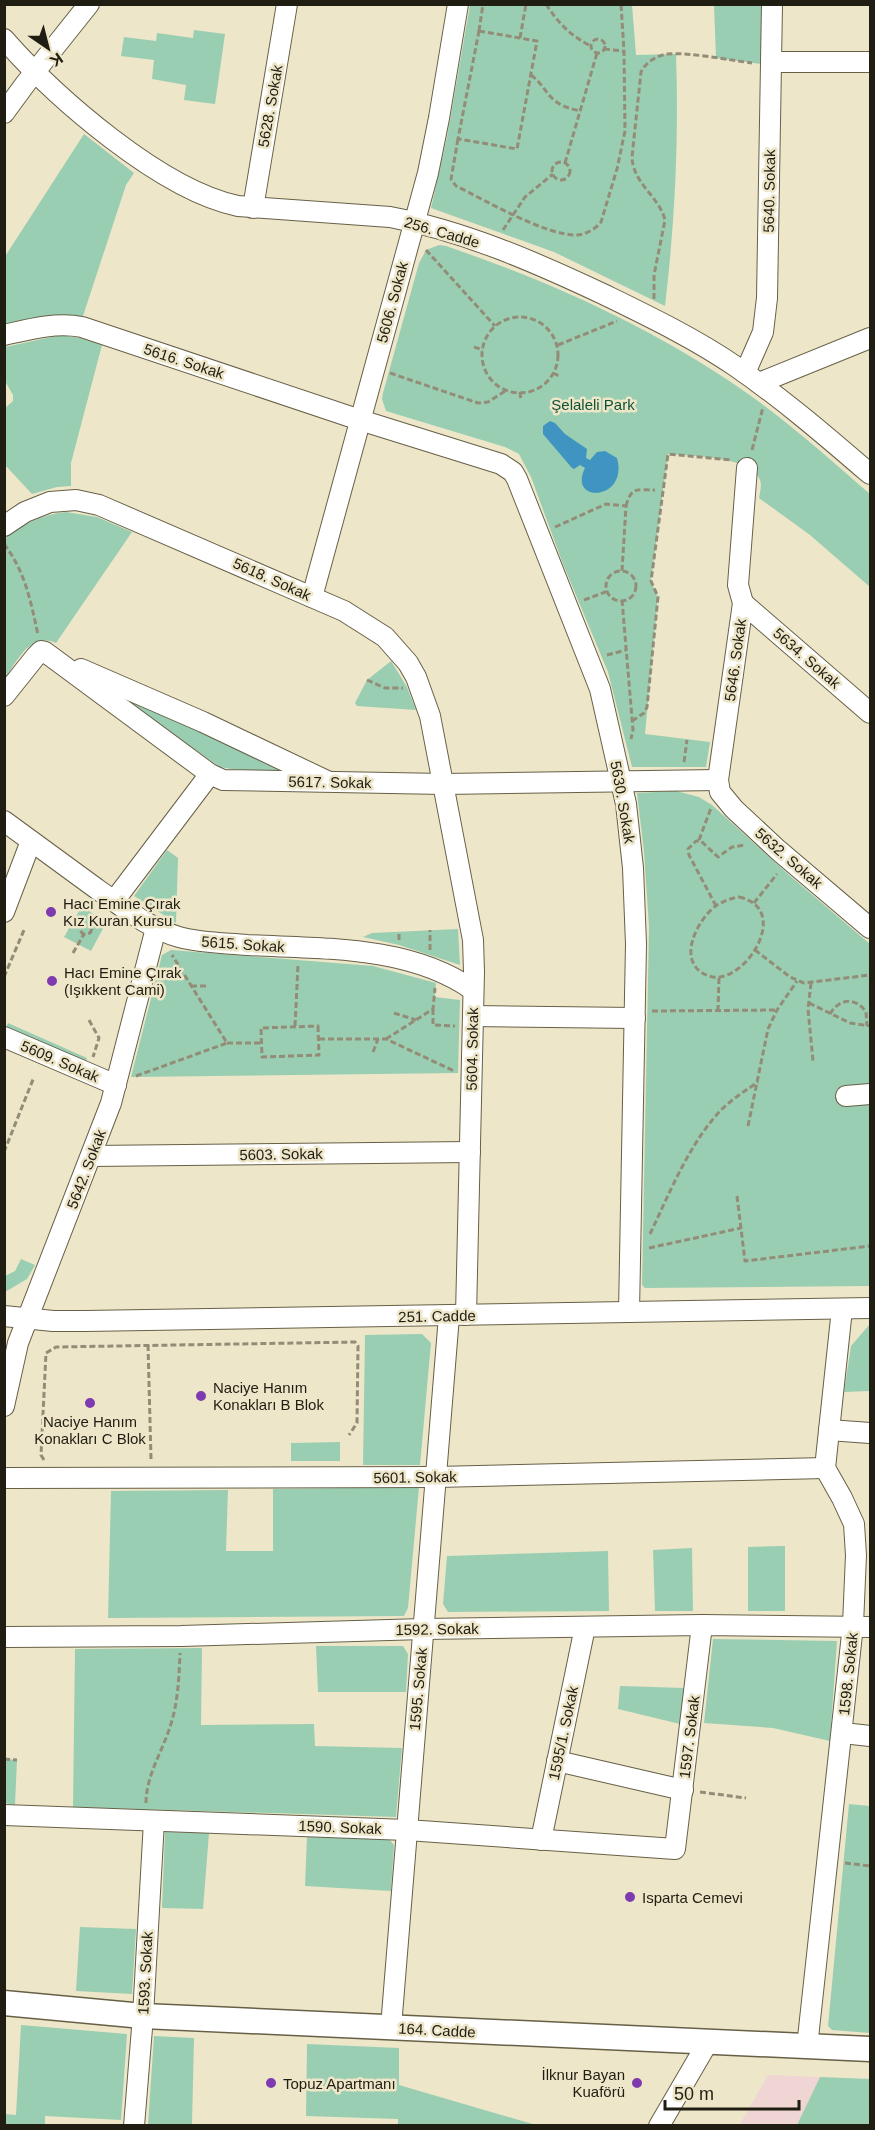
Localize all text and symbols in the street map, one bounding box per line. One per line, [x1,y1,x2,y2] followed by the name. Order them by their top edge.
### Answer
[18,18,78,78] north arrow
[46,50,66,70] text: K
[254,63,286,149] street label: 5628. Sokak
[760,149,778,233] street label: 5640. Sokak
[402,213,482,251] street label: 256. Cadde
[373,259,411,344] street label: 5606. Sokak
[142,340,227,382] street label: 5616. Sokak
[551,396,635,413] park label: Şelaleli Park
[230,554,314,604] street label: 5618. Sokak
[721,617,749,702] street label: 5646. Sokak
[770,624,844,692] street label: 5634. Sokak
[607,759,639,845] street label: 5630. Sokak
[288,773,372,791] street label: 5617. Sokak
[752,824,826,892] street label: 5632. Sokak
[63,895,181,929] place label: Hacı Emine Çırak Kız Kuran Kursu
[44,905,58,919] marker: Hacı Emine Çırak Kız Kuran Kursu
[201,933,286,955] street label: 5615. Sokak
[64,964,182,998] place label: Hacı Emine Çırak (Işıkkent Cami)
[45,974,59,988] marker: Hacı Emine Çırak (Işıkkent Cami)
[463,1007,481,1091] street label: 5604. Sokak
[18,1037,102,1085] street label: 5609. Sokak
[63,1127,109,1211] street label: 5642. Sokak
[239,1145,323,1163] street label: 5603. Sokak
[398,1307,476,1325] street label: 251. Cadde
[213,1379,324,1413] place label: Naciye Hanım Konakları B Blok
[194,1389,208,1403] marker: Naciye Hanım Konakları B Blok
[83,1396,97,1410] marker: Naciye Hanım Konakları C Blok
[34,1413,146,1447] place label: Naciye Hanım Konakları C Blok
[373,1468,457,1486] street label: 5601. Sokak
[395,1620,479,1638] street label: 1592. Sokak
[835,1631,861,1716] street label: 1598. Sokak
[406,1646,430,1731] street label: 1595. Sokak
[545,1684,581,1782] street label: 1595/1. Sokak
[675,1694,703,1779] street label: 1597. Sokak
[298,1817,382,1837] street label: 1590. Sokak
[642,1889,743,1906] place label: Isparta Cemevi
[623,1890,637,1904] marker: Isparta Cemevi
[134,1930,156,2015] street label: 1593. Sokak
[398,2019,476,2041] street label: 164. Cadde
[542,2066,625,2100] place label: İlknur Bayan Kuaförü
[665,2073,798,2111] scale bar
[283,2075,396,2092] place label: Topuz Apartmanı
[264,2076,278,2090] marker: Topuz Apartmanı
[630,2076,644,2090] marker: İlknur Bayan Kuaförü
[674,2084,714,2104] text: 50 m

